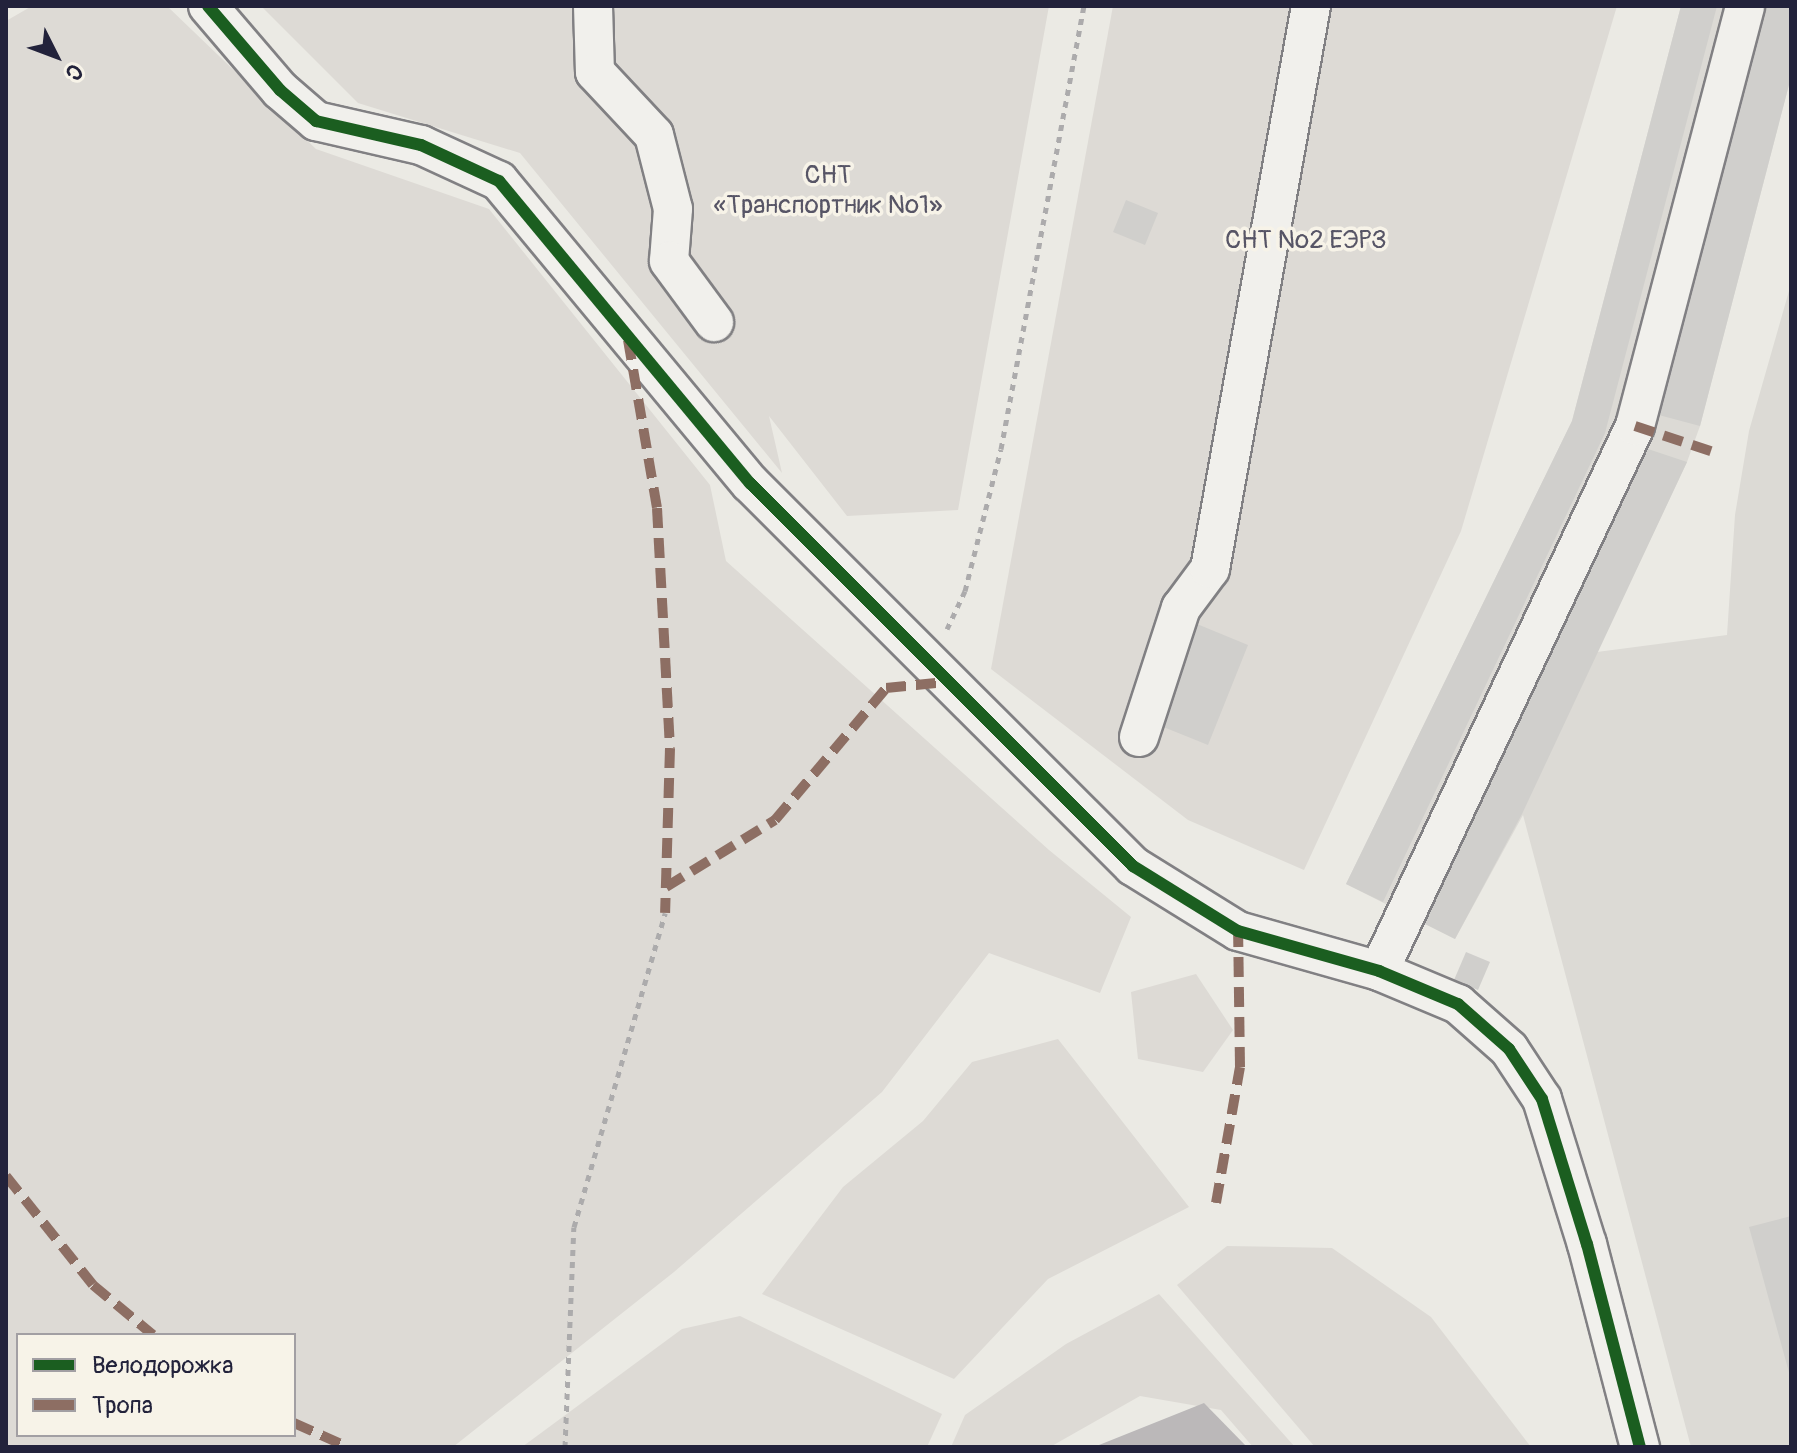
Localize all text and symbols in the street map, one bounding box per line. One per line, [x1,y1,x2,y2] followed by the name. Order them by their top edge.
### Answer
[16,16,96,96] north arrow
[59,58,89,86] text: С
[714,160,942,222] park label: СНТ «Транспортник №1»
[1225,225,1387,257] park label: СНТ №2 ЕЭРЗ
[16,1333,296,1437] legend
[92,1351,233,1380] text: Велодорожка
[92,1391,153,1420] text: Тропа

